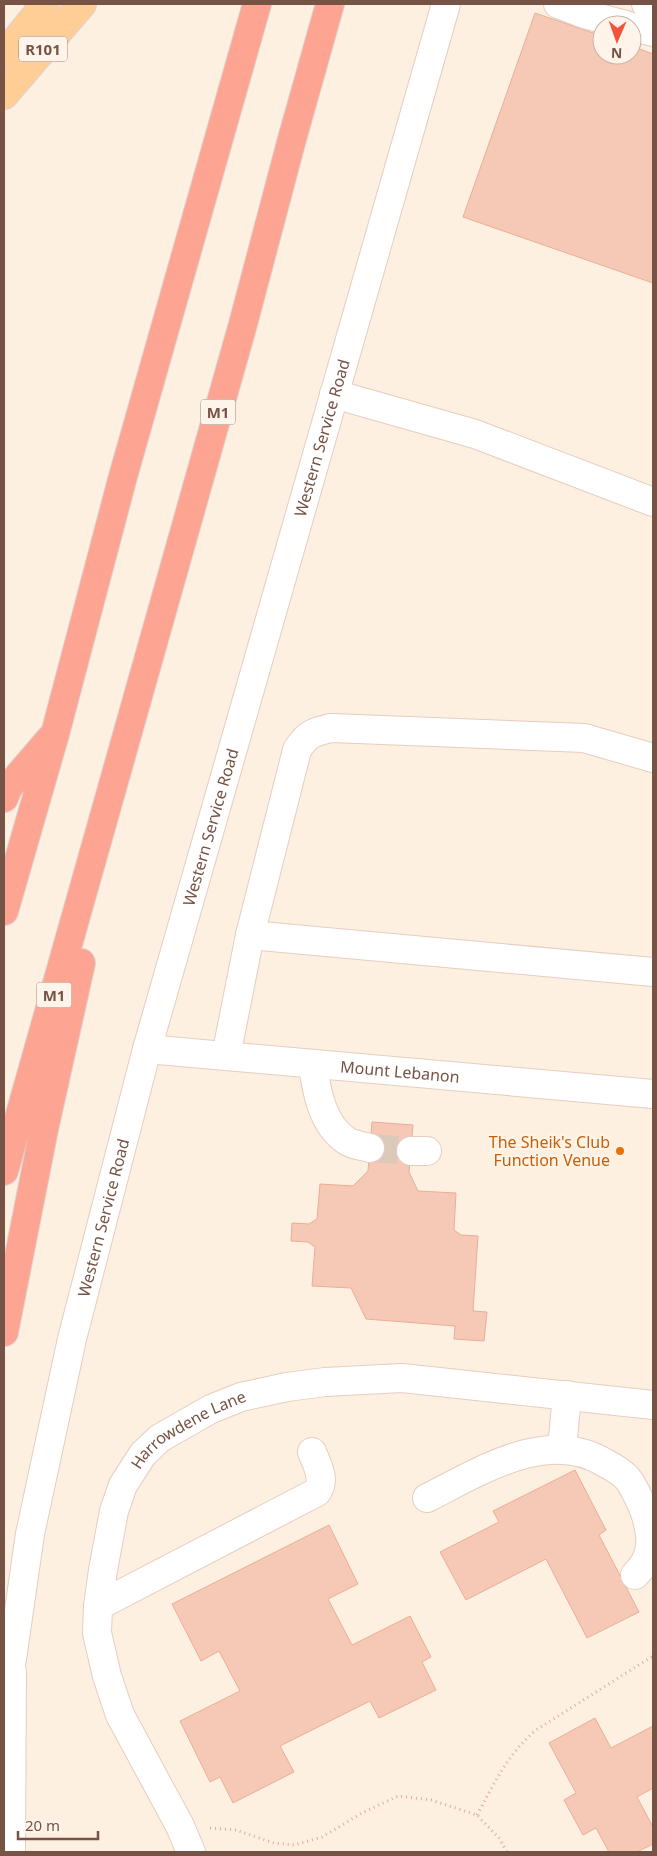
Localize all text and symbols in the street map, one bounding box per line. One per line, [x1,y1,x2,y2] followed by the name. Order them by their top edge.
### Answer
[592,15,642,65] north arrow
[19,36,67,62] road number: R101
[611,44,623,63] text: N
[289,357,355,519] street label: Western Service Road
[200,400,236,424] road number: M1
[177,746,243,908] street label: Western Service Road
[36,982,72,1008] road number: M1
[339,1055,461,1088] street label: Mount Lebanon
[489,1131,610,1171] place label: The Sheik's Club Function Venue
[72,1136,134,1299] street label: Western Service Road
[614,1145,626,1157] marker: The Sheik's Club Function Venue
[125,1385,249,1473] street label: Harrowdene Lane
[18,1808,98,1840] scale bar
[25,1815,60,1835] text: 20 m

